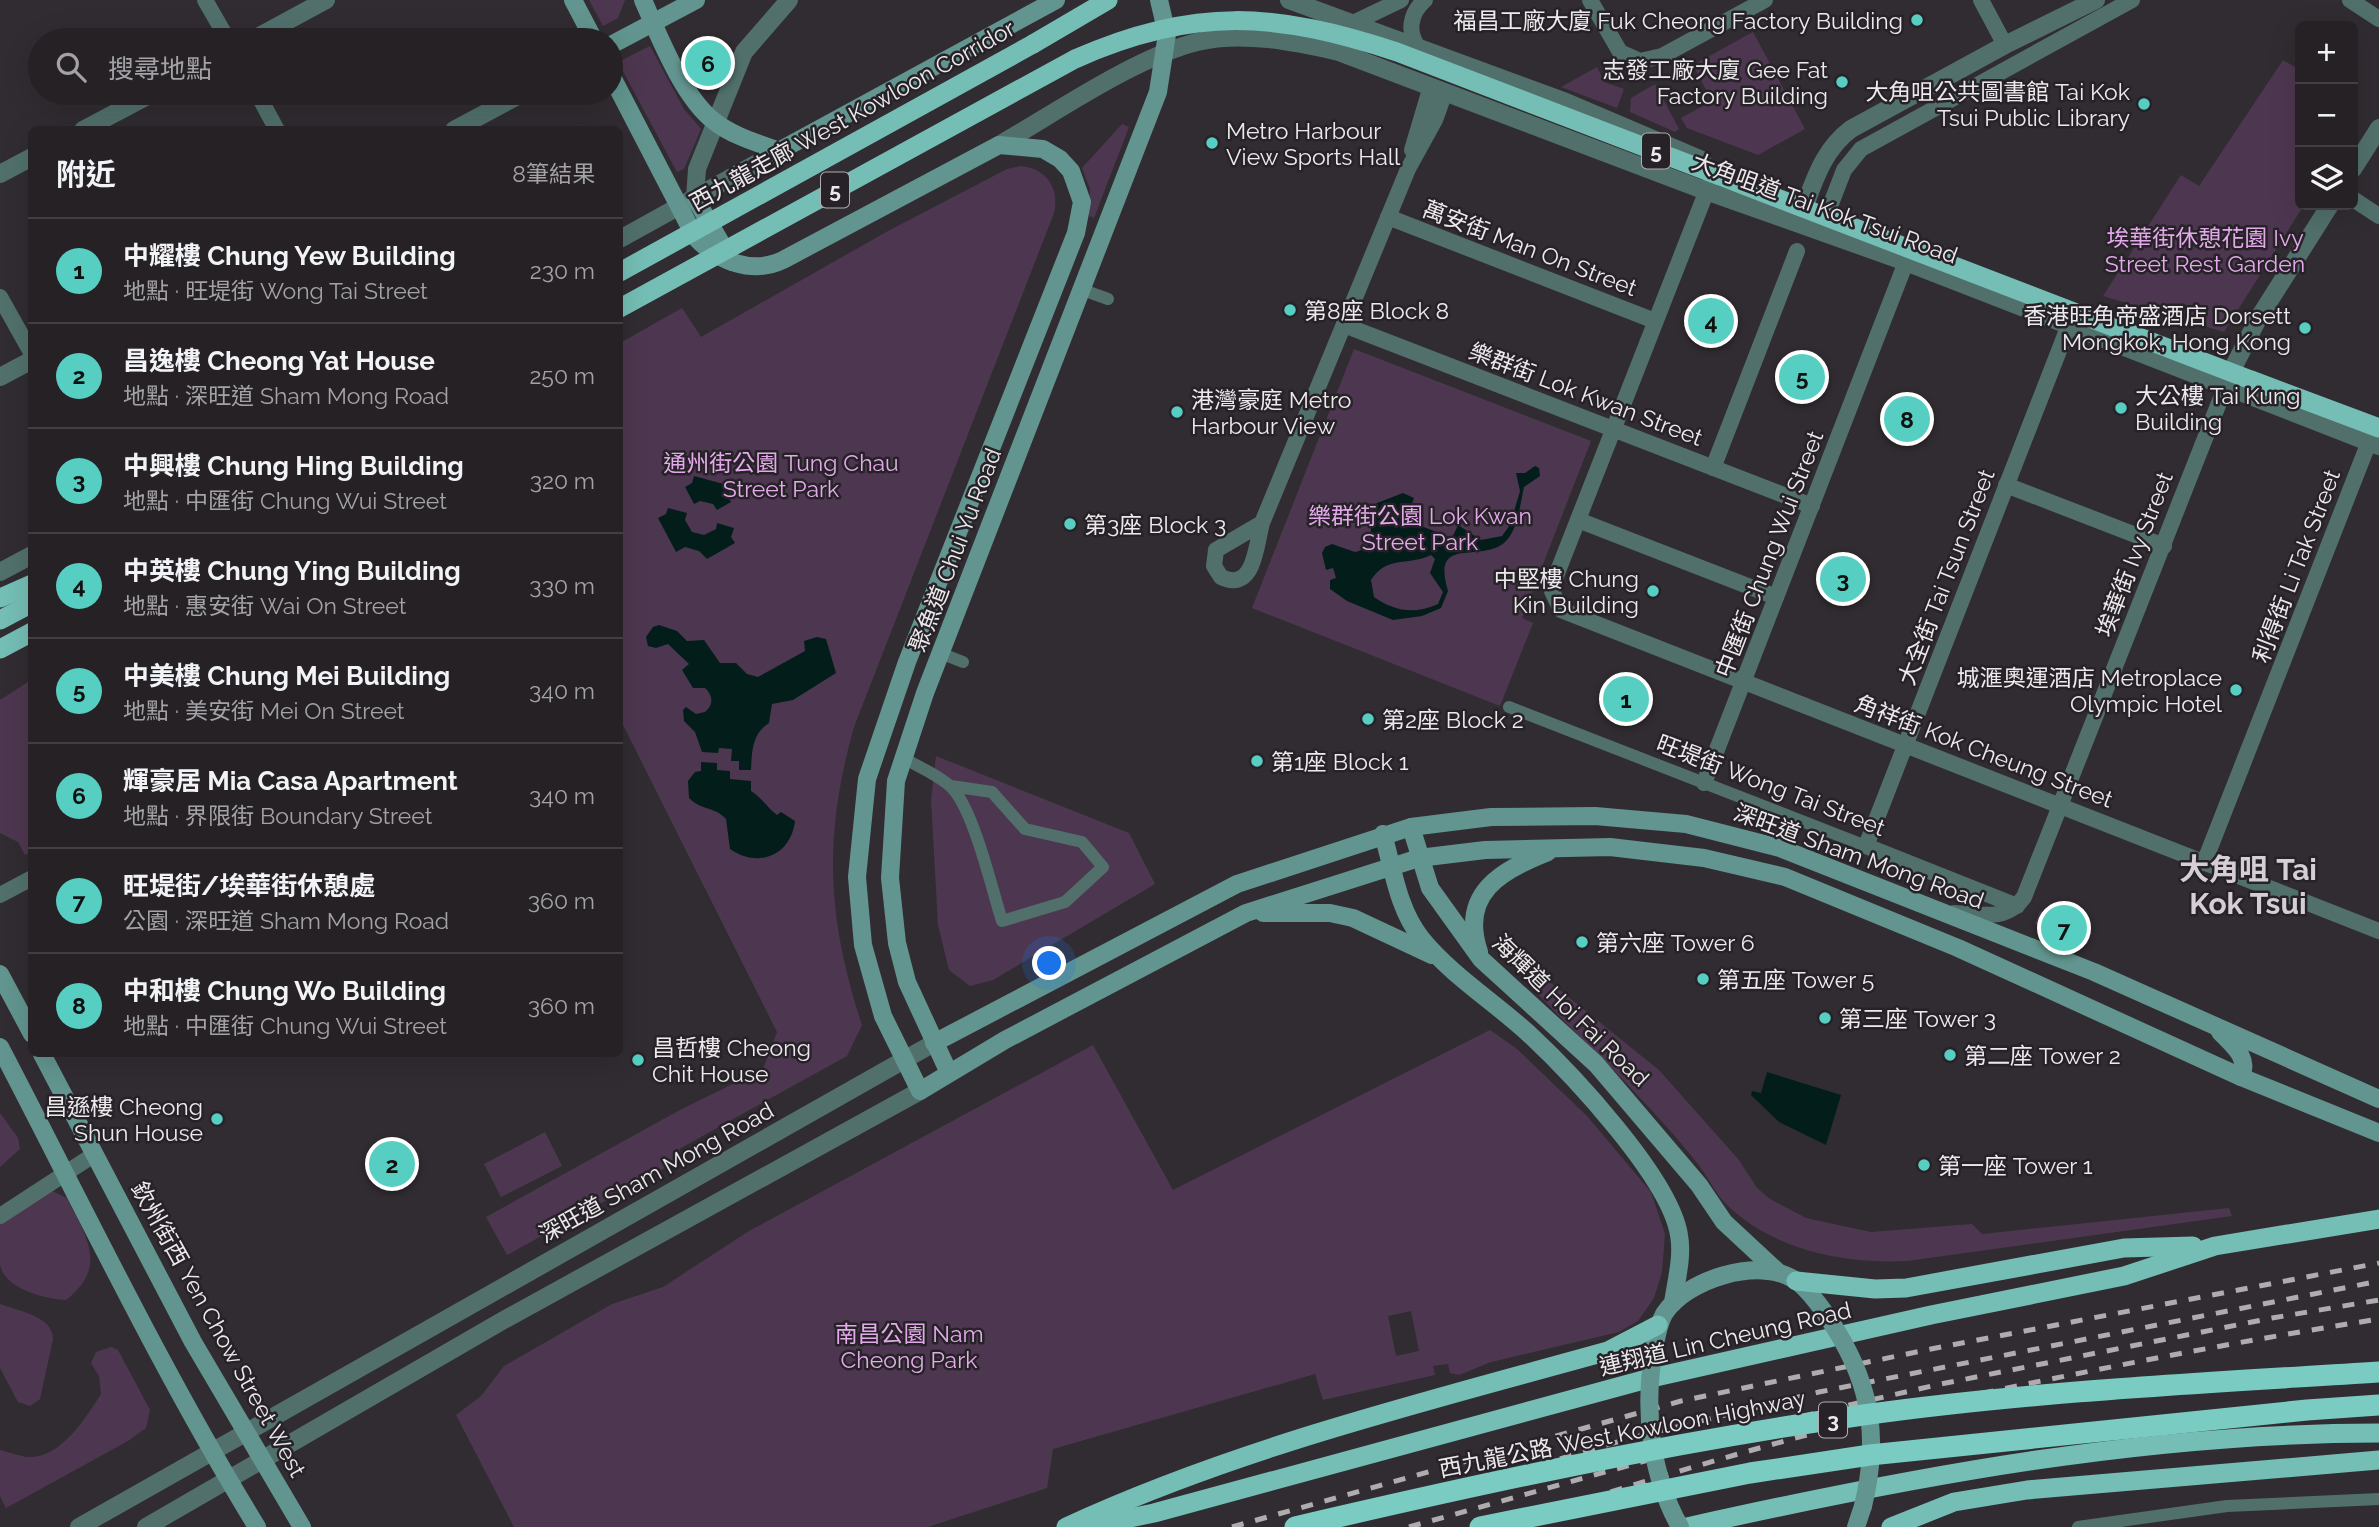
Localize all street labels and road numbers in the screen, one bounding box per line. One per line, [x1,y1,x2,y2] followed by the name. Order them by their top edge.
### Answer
[685,14,1019,216] street label: 西九龍走廊 West Kowloon Corridor
[1642,134,1670,168] road number: 5
[1689,147,1961,269] street label: 大角咀道 Tai Kok Tsui Road
[821,172,849,208] road number: 5
[1419,195,1641,301] street label: 萬安街 Man On Street
[1466,337,1707,451] street label: 樂群街 Lok Kwan Street
[1709,427,1829,681] street label: 中匯街 Chung Wui Street
[904,444,1006,656] street label: 聚魚道 Chui Yu Road
[1892,465,2000,689] street label: 大全街 Tai Tsun Street
[2247,465,2345,666] street label: 利得街 Li Tak Street
[2090,468,2178,640] street label: 埃華街 Ivy Street
[1851,689,2117,813] street label: 角祥街 Kok Cheung Street
[1653,729,1889,841] street label: 旺堤街 Wong Tai Street
[1730,798,1988,914] street label: 深旺道 Sham Mong Road
[1487,928,1655,1092] street label: 海輝道 Hoi Fai Road
[534,1096,778,1248] street label: 深旺道 Sham Mong Road
[126,1177,312,1482] street label: 欽州街西 Yen Chow Street West
[1596,1296,1854,1380] street label: 連翔道 Lin Cheung Road
[1436,1384,1808,1482] street label: 西九龍公路 West Kowloon Highway
[1819,1402,1847,1438] road number: 3

